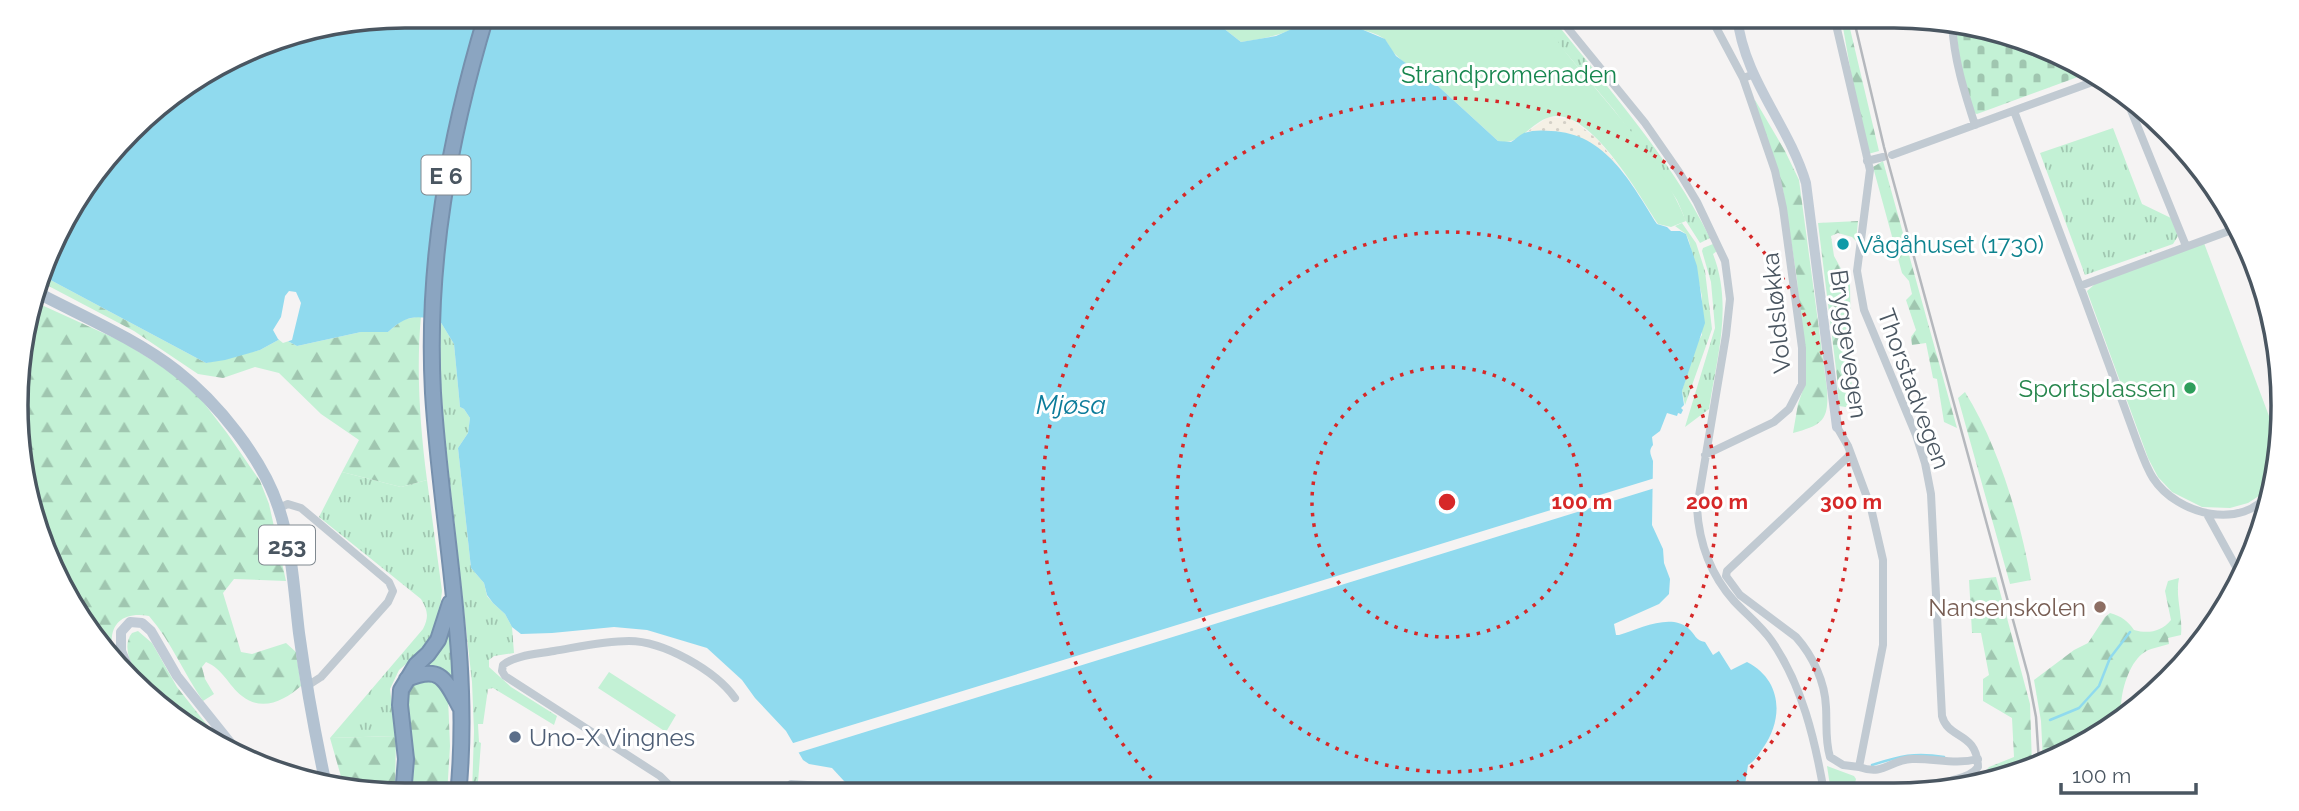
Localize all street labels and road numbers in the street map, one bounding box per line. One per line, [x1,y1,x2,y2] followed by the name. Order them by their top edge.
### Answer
[422,156,471,194] road number: E 6
[1755,251,1797,375] street label: Voldsløkka
[1824,268,1874,420] street label: Bryggevegen
[1872,305,1956,473] street label: Thorstadvegen
[259,526,315,565] road number: 253

